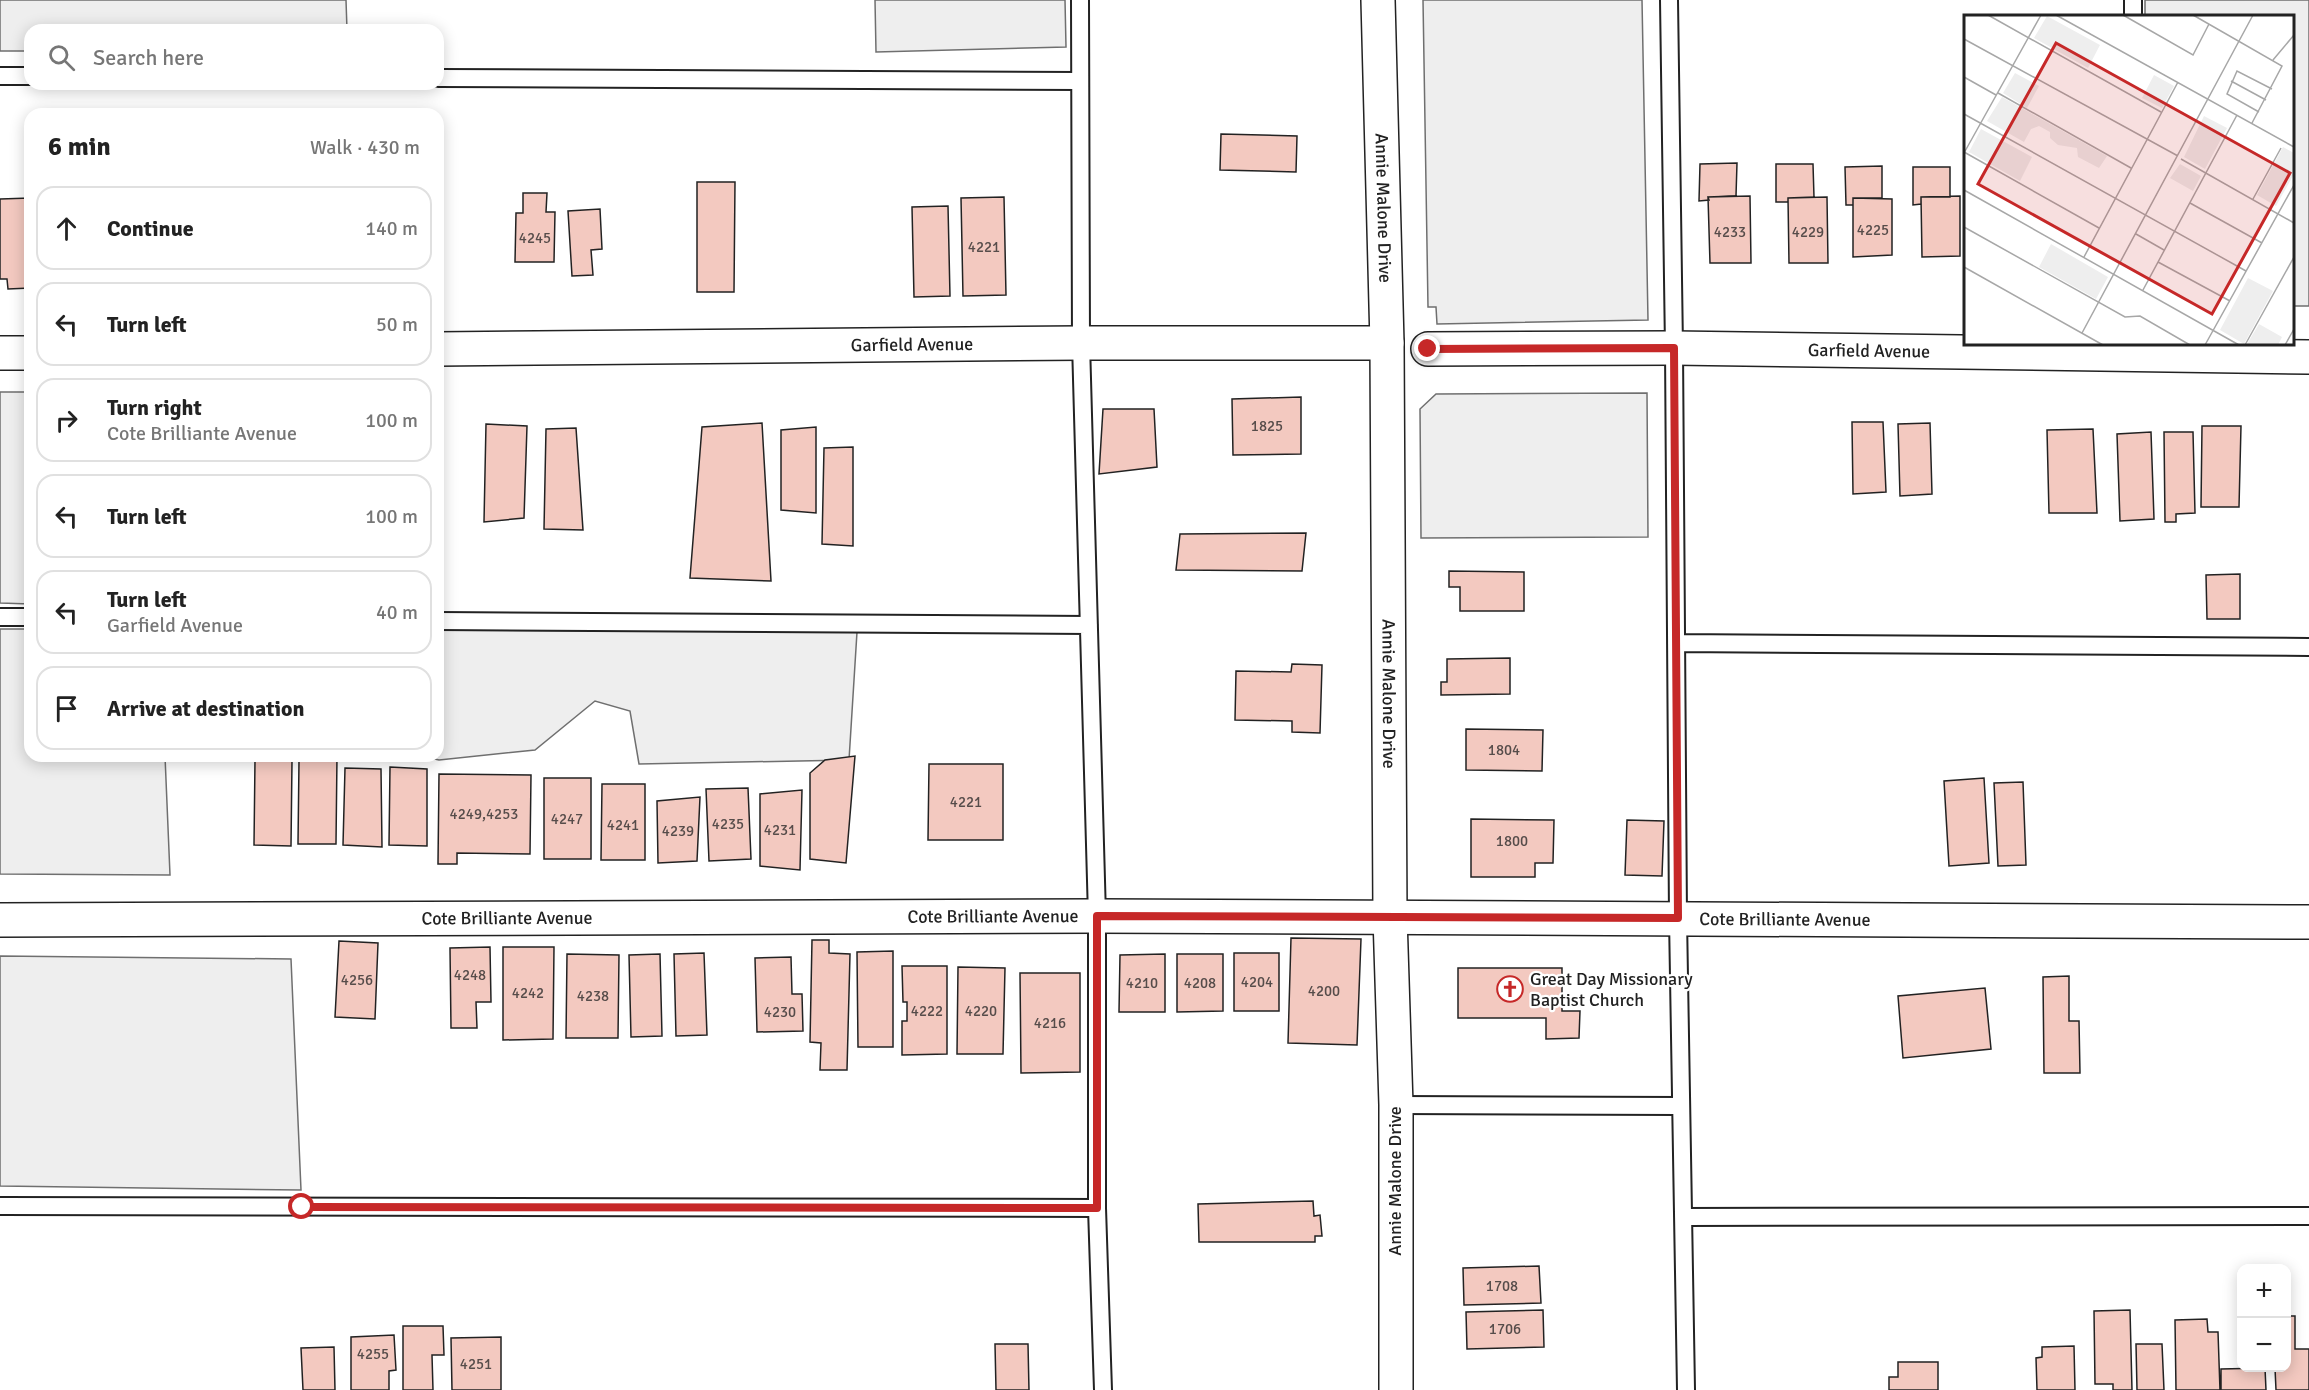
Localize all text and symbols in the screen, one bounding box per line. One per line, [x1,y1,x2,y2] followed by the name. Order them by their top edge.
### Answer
[1964,15,2294,345] inset map
[24,24,444,90] search box
[45,41,78,74] icon: search
[93,44,204,71] text: Search here
[48,131,111,163] text: 6 min
[1370,133,1396,283] street label: Annie Malone Drive
[310,135,420,160] text: Walk · 430 m
[50,212,83,245] icon: ahead
[107,215,194,242] text: Continue
[365,216,418,241] text: 140 m
[1857,221,1889,239] house number: 4225
[1714,223,1746,241] house number: 4233
[1792,223,1824,241] house number: 4229
[519,229,551,247] house number: 4245
[968,238,1000,256] house number: 4221
[50,308,83,341] icon: left
[107,311,187,338] text: Turn left
[376,312,418,337] text: 50 m
[851,333,973,356] street label: Garfield Avenue
[1414,335,1440,361] route end
[1808,339,1930,363] street label: Garfield Avenue
[107,394,202,421] text: Turn right
[50,404,83,437] icon: right
[365,408,418,433] text: 100 m
[1251,417,1283,435] house number: 1825
[107,421,297,446] text: Cote Brilliante Avenue
[50,500,83,533] icon: left
[107,503,187,530] text: Turn left
[365,504,418,529] text: 100 m
[107,586,187,613] text: Turn left
[50,596,83,629] icon: left
[376,600,418,625] text: 40 m
[107,613,243,638] text: Garfield Avenue
[1377,619,1400,769] street label: Annie Malone Drive
[50,692,83,725] icon: arrive
[107,695,304,722] text: Arrive at destination
[1488,741,1520,759] house number: 1804
[950,793,982,811] house number: 4221
[450,805,518,823] house number: 4249,4253
[551,810,583,828] house number: 4247
[712,815,744,833] house number: 4235
[607,816,639,834] house number: 4241
[764,821,796,839] house number: 4231
[662,822,694,840] house number: 4239
[1496,832,1528,850] house number: 1800
[907,905,1079,928] street label: Cote Brilliante Avenue
[421,907,593,929] street label: Cote Brilliante Avenue
[1699,908,1871,931] street label: Cote Brilliante Avenue
[454,966,486,984] house number: 4248
[1530,968,1693,1011] place label: Great Day Missionary Baptist Church
[341,971,373,989] house number: 4256
[1241,973,1273,991] house number: 4204
[1126,974,1158,992] house number: 4210
[1184,974,1216,992] house number: 4208
[1495,974,1525,1004] church icon: Great Day Missionary Baptist Church
[1308,982,1340,1000] house number: 4200
[512,984,544,1002] house number: 4242
[577,987,609,1005] house number: 4238
[911,1002,943,1020] house number: 4222
[965,1002,997,1020] house number: 4220
[764,1003,796,1021] house number: 4230
[1034,1014,1066,1032] house number: 4216
[1384,1106,1406,1256] street label: Annie Malone Drive
[288,1193,314,1219] route start
[2237,1264,2291,1372] map controls
[2237,1264,2291,1318] button: +
[1486,1277,1518,1295] house number: 1708
[2237,1318,2291,1372] button: −
[1489,1320,1521,1338] house number: 1706
[357,1345,389,1363] house number: 4255
[460,1355,492,1373] house number: 4251

